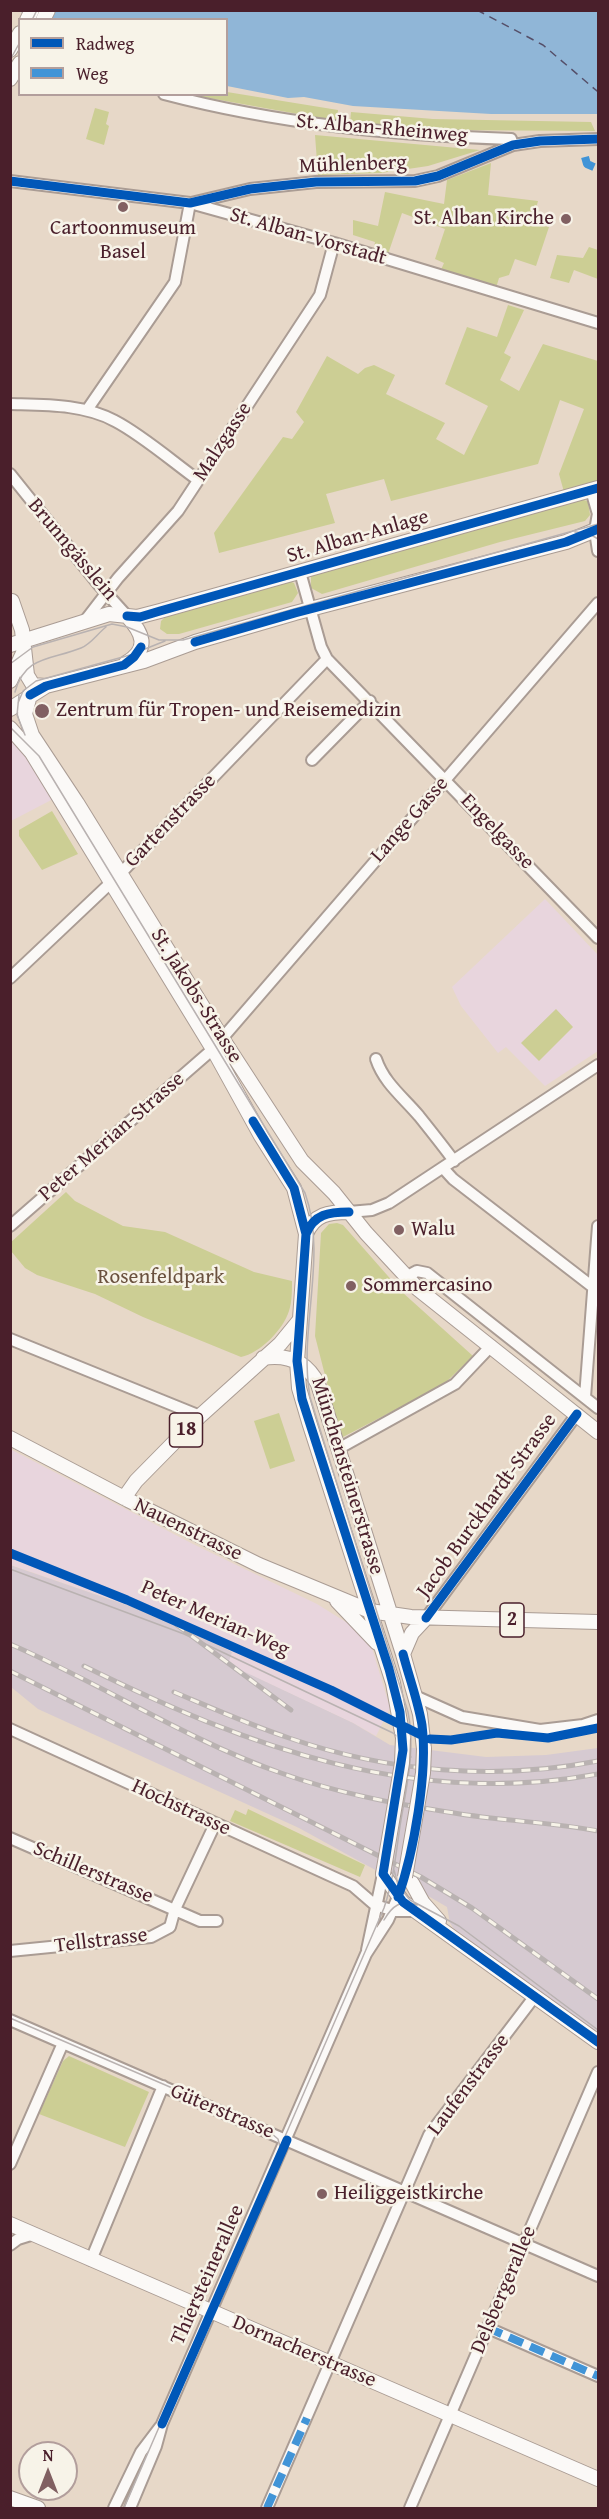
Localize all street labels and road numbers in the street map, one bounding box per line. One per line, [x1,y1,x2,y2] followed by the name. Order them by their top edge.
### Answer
[295,109,469,149] street label: St. Alban-Rheinweg
[299,151,407,179] street label: Mühlenberg
[227,203,389,271] street label: St. Alban-Vorstadt
[188,398,258,486] street label: Malzgasse
[22,494,122,606] street label: Brunngässlein
[284,505,432,569] street label: St. Alban-Anlage
[120,769,222,873] street label: Gartenstrasse
[366,772,454,868] street label: Lange Gasse
[455,789,539,875] street label: Engelgasse
[145,924,247,1068] street label: St. Jakobs-Strasse
[34,1067,190,1207] street label: Peter Merian-Strasse
[305,1374,389,1578] street label: Münchensteinerstrasse
[412,1409,562,1603] street label: Jacob Burckhardt-Strasse
[170,1413,202,1447] road number: 18
[130,1493,246,1567] street label: Nauenstrasse
[137,1575,293,1663] street label: Peter Merian-Weg
[500,1603,524,1637] road number: 2
[128,1774,234,1842] street label: Hochstrasse
[29,1836,157,1910] street label: Schillerstrasse
[53,1923,149,1959] street label: Tellstrasse
[423,2029,515,2141] street label: Laufenstrasse
[166,2079,278,2145] street label: Güterstrasse
[166,2201,250,2349] street label: Thiersteinerallee
[466,2222,542,2358] street label: Delsbergerallee
[228,2310,380,2394] street label: Dornacherstrasse

